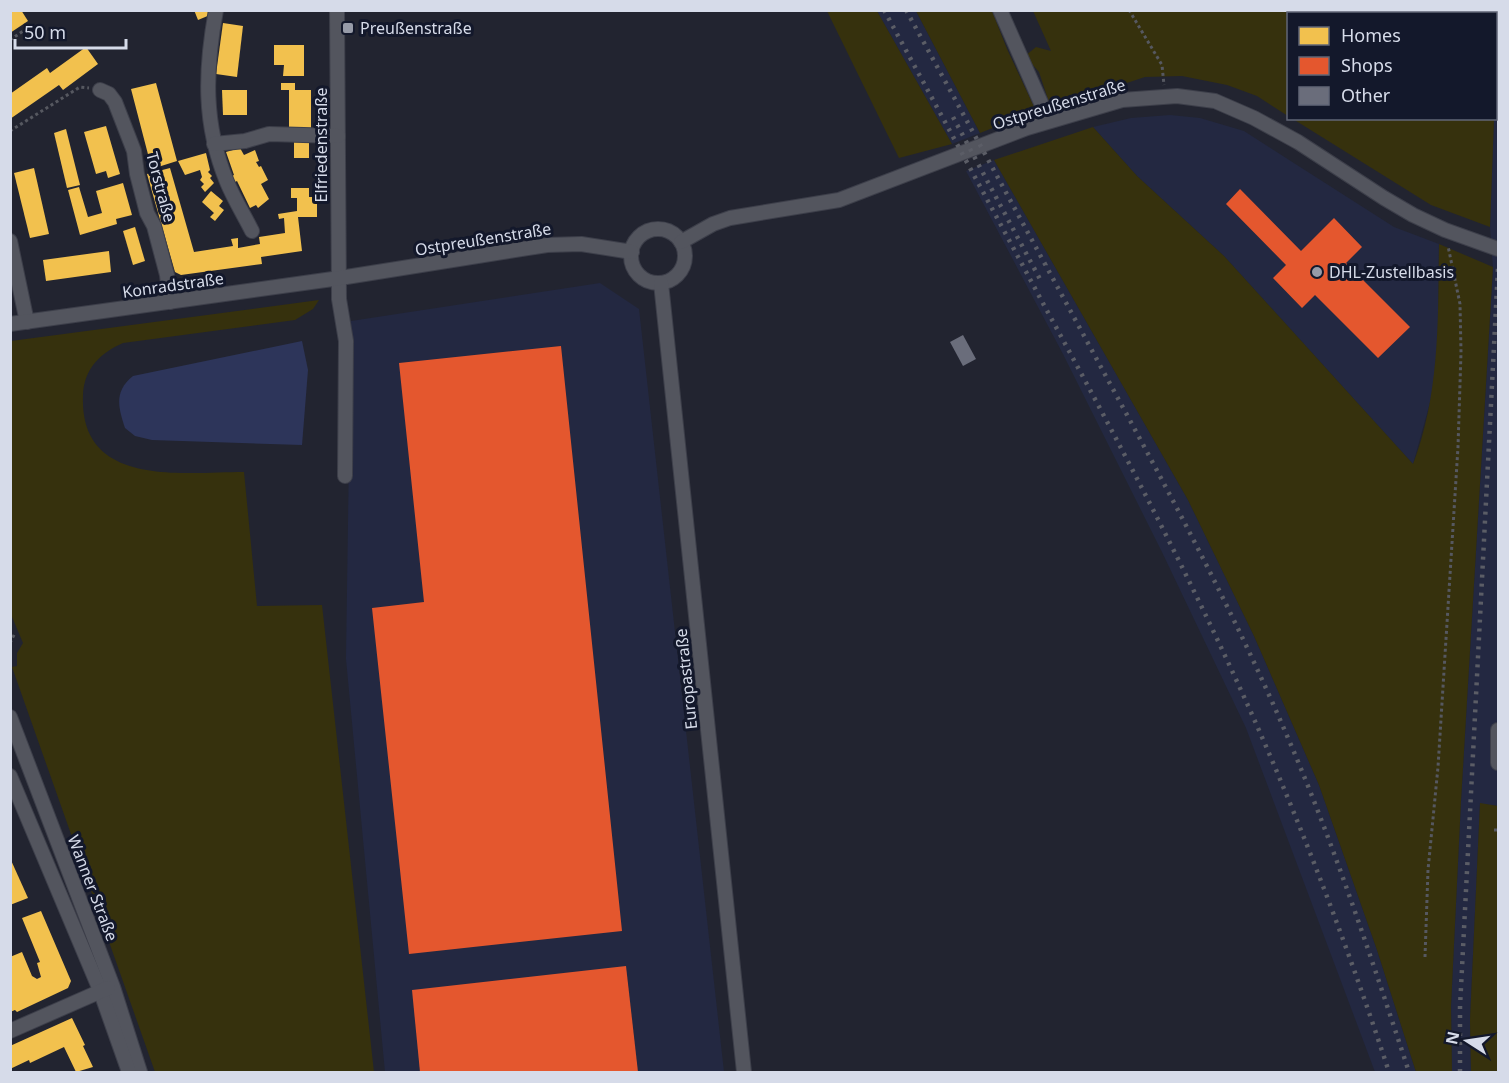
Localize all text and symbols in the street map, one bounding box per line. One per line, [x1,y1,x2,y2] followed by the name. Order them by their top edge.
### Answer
[15,12,126,50] scale bar
[1287,12,1497,120] legend
[360,17,472,39] place label: Preußenstraße
[24,20,66,44] text: 50 m
[341,21,355,35] marker: Preußenstraße
[1341,23,1401,47] text: Homes
[1341,53,1393,77] text: Shops
[990,73,1128,135] street label: Ostpreußenstraße
[1341,83,1391,107] text: Other
[310,88,332,202] street label: Elfriedenstraße
[141,149,181,225] street label: Torstraße
[413,217,553,261] street label: Ostpreußenstraße
[1329,261,1454,283] place label: DHL-Zustellbasis
[1310,265,1324,279] marker: DHL-Zustellbasis
[121,267,225,303] street label: Konradstraße
[670,627,702,731] street label: Europastraße
[63,832,123,944] street label: Wanner Straße
[1437,1011,1497,1071] north arrow
[1440,1029,1464,1047] text: N

